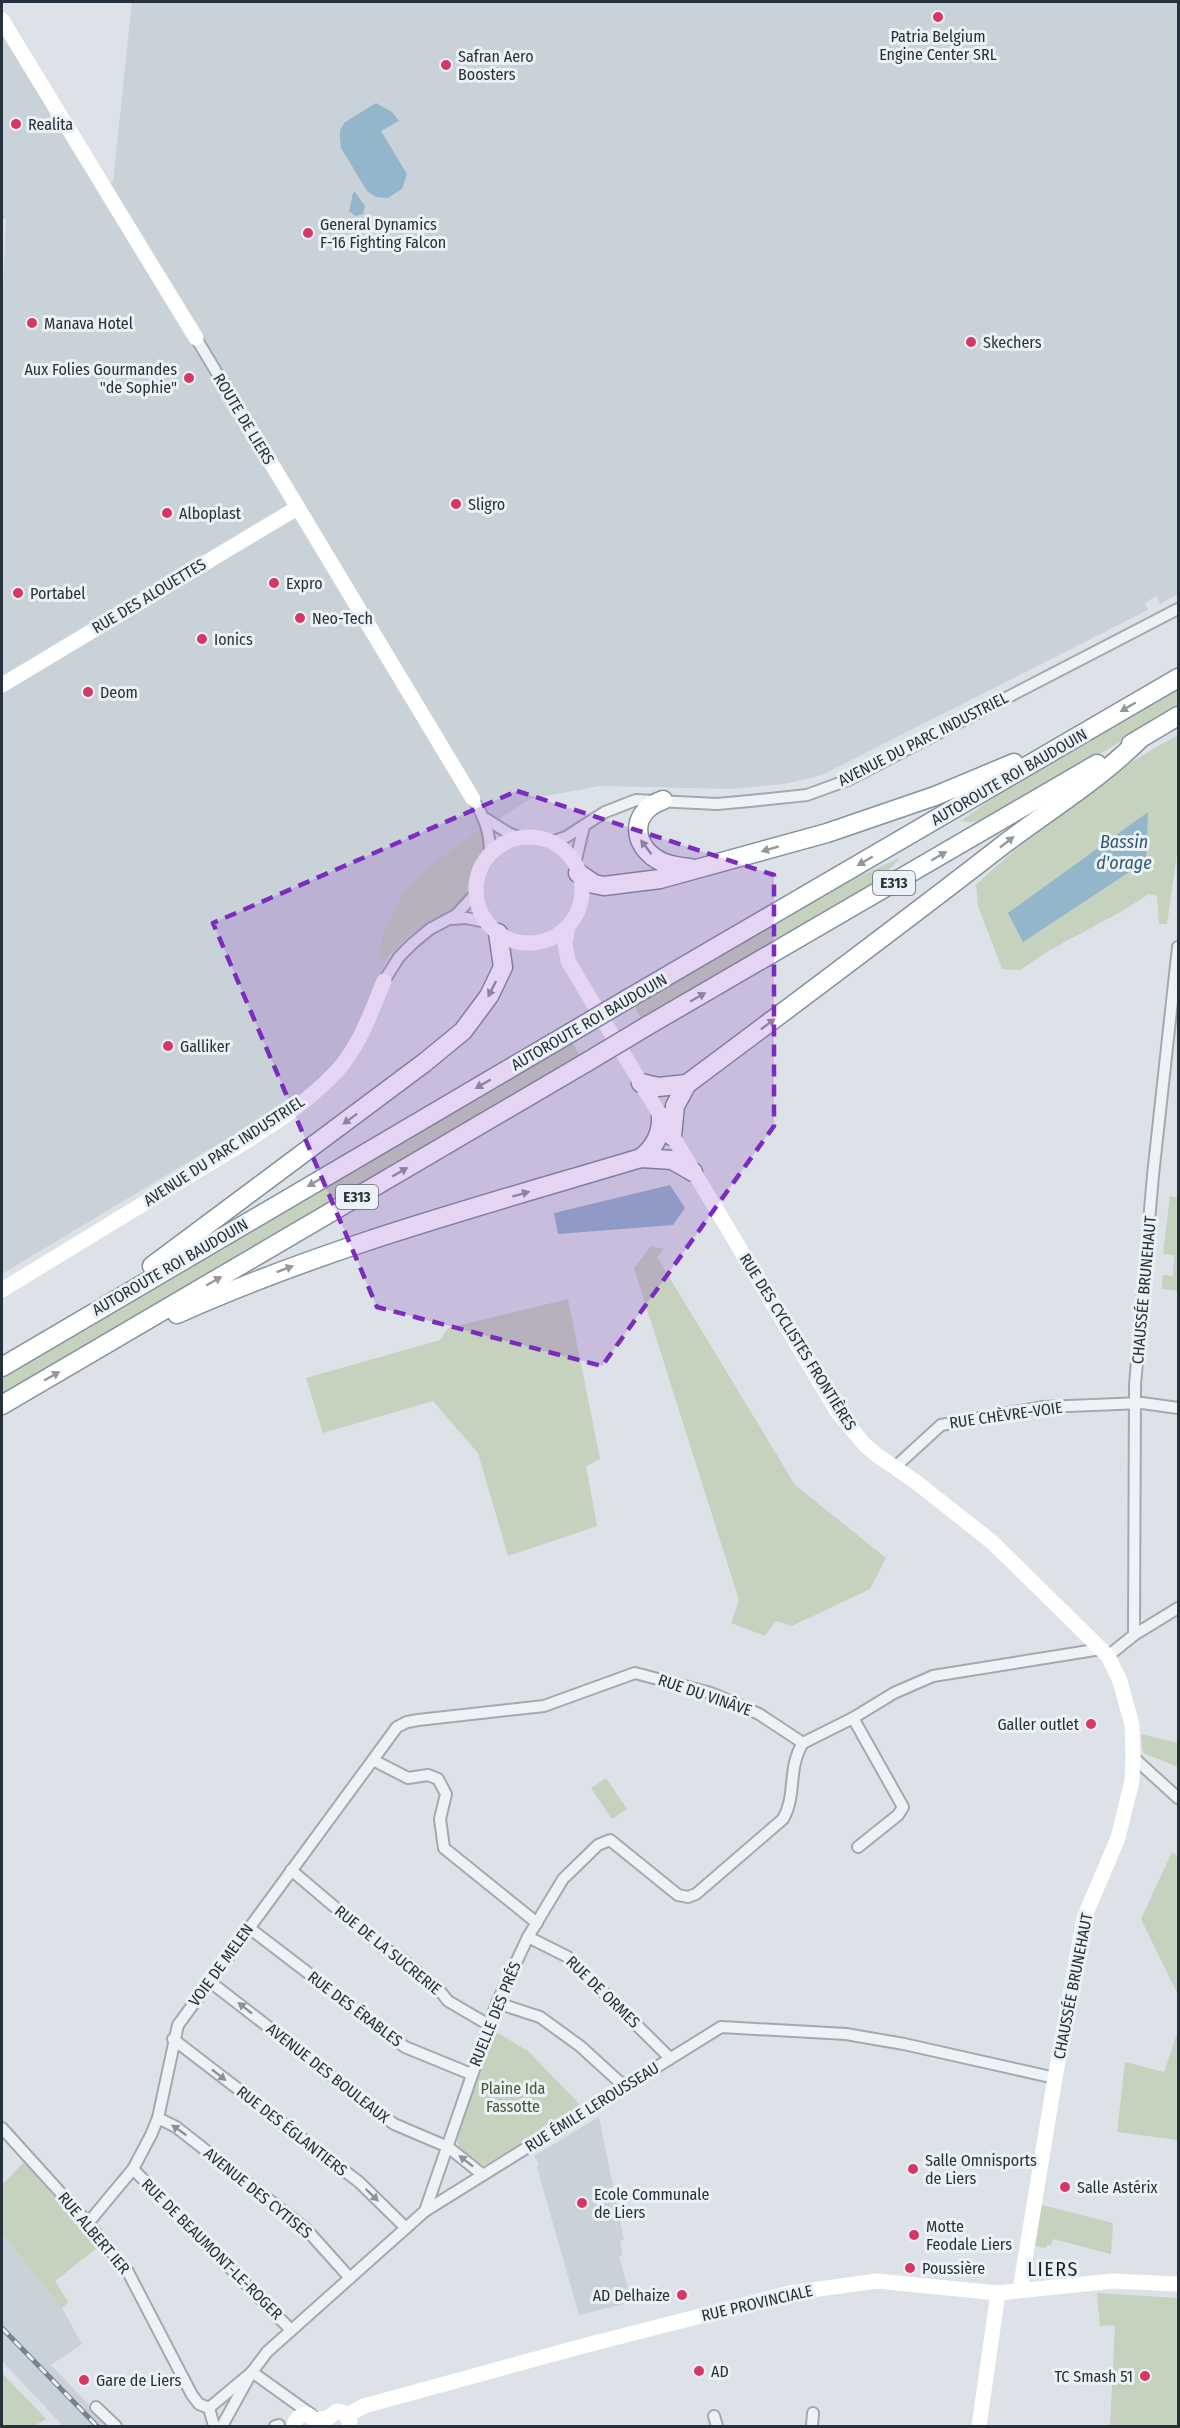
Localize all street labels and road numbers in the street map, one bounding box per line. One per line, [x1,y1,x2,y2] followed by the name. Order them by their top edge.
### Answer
[209,370,279,468] street label: ROUTE DE LIERS
[89,554,209,637] street label: RUE DES ALOUETTES
[835,688,1011,790] street label: AVENUE DU PARC INDUSTRIEL
[928,725,1090,829] street label: AUTOROUTE ROI BAUDOUIN
[873,871,915,895] road number: E313
[508,970,670,1074] street label: AUTOROUTE ROI BAUDOUIN
[140,1092,308,1210] street label: AVENUE DU PARC INDUSTRIEL
[336,1185,378,1209] road number: E313
[89,1215,251,1319] street label: AUTOROUTE ROI BAUDOUIN
[1128,1215,1160,1365] street label: CHAUSSÉE BRUNEHAUT
[736,1250,860,1434] street label: RUE DES CYCLISTES FRONTIÈRES
[948,1398,1064,1432] street label: RUE CHÈVRE-VOIE
[656,1670,754,1720] street label: RUE DU VINÂVE
[331,1901,445,1999] street label: RUE DE LA SUCRERIE
[1049,1911,1097,2061] street label: CHAUSSÉE BRUNEHAUT
[185,1920,257,2010] street label: VOIE DE MELEN
[562,1952,644,2032] street label: RUE DE ORMES
[465,1959,525,2069] street label: RUELLE DES PRÉS
[304,1967,406,2051] street label: RUE DES ÉRABLES
[263,2019,393,2127] street label: AVENUE DES BOULEAUX
[522,2058,662,2156] street label: RUE ÉMILE LEROUSSEAU
[233,2082,351,2180] street label: RUE DES ÉGLANTIERS
[200,2144,316,2242] street label: AVENUE DES CYTISES
[138,2175,287,2324] street label: RUE DE BEAUMONT-LE-ROGER
[54,2188,134,2278] street label: RUE ALBERT IER
[700,2281,814,2325] street label: RUE PROVINCIALE

